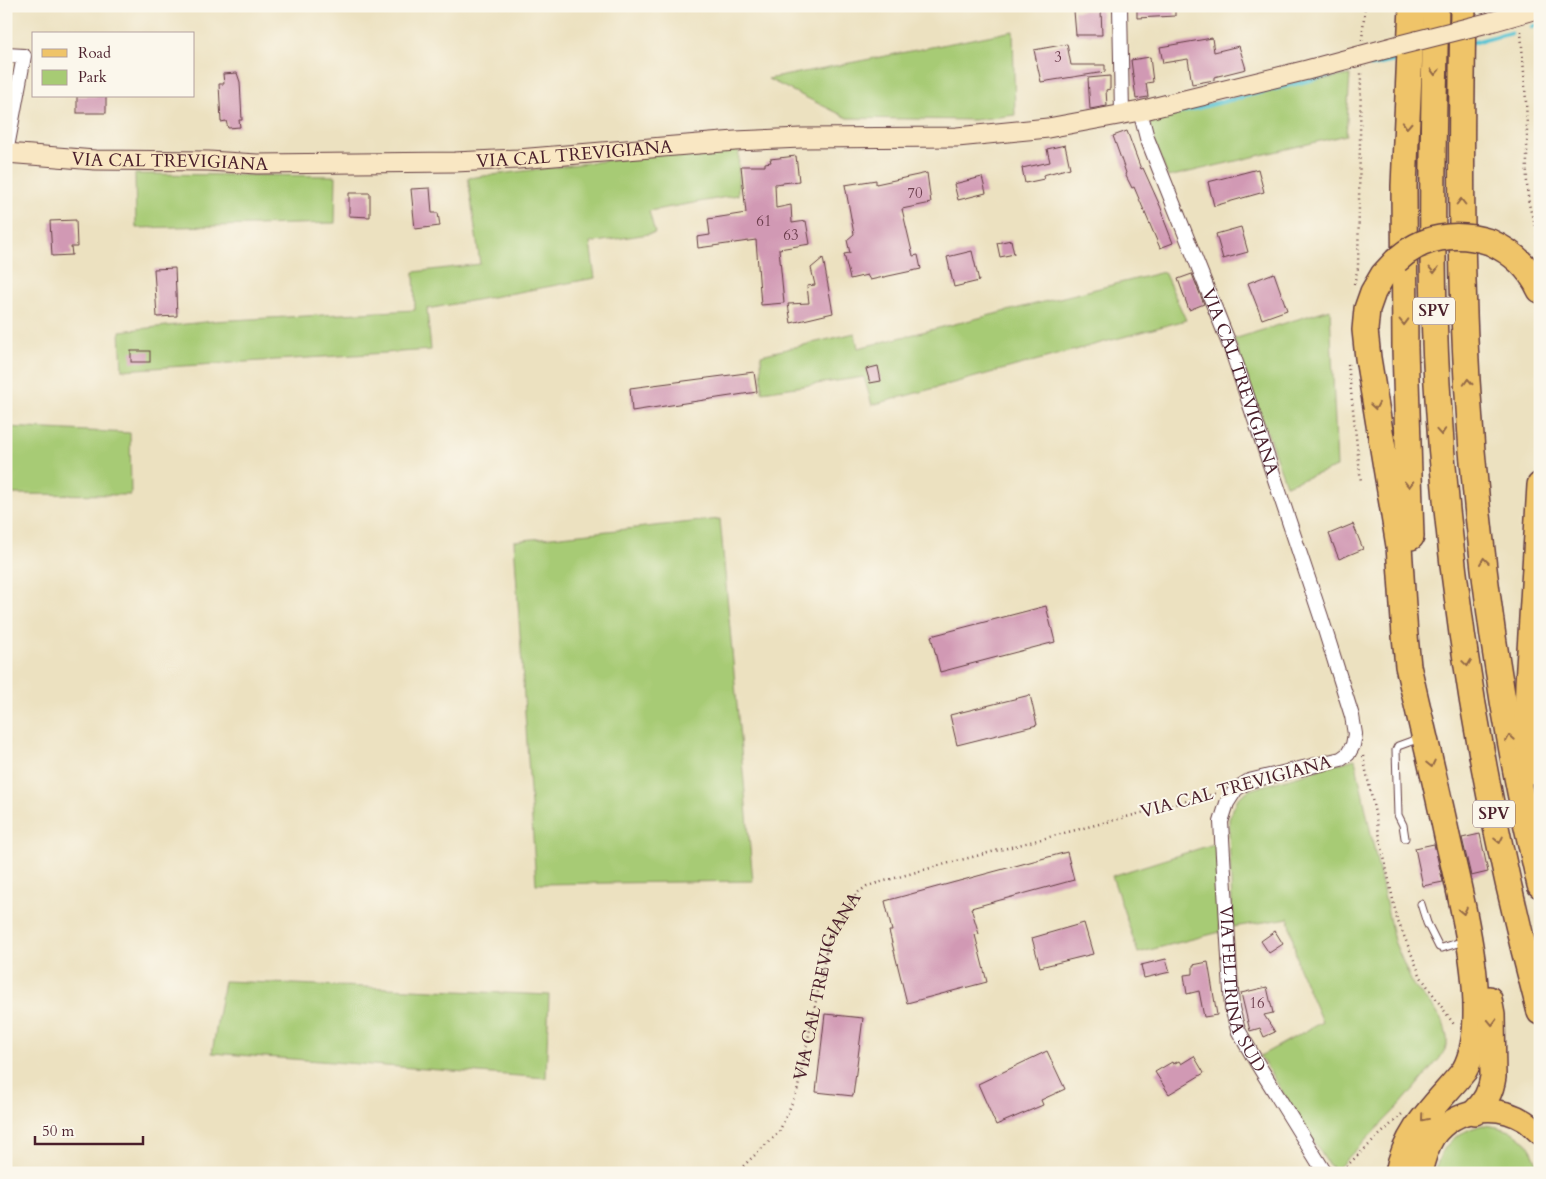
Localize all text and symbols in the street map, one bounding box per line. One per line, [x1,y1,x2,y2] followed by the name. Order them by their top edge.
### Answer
[32,32,195,98] legend
[78,43,111,63] text: Road
[1054,47,1062,67] house number: 3
[78,67,107,87] text: Park
[1429,69,1440,77] one-way arrow
[1401,121,1412,129] one-way arrow
[476,134,674,173] street label: VIA CAL TREVIGIANA
[70,146,268,177] street label: VIA CAL TREVIGIANA
[907,183,923,203] house number: 70
[1456,197,1466,205] one-way arrow
[756,211,772,231] house number: 61
[783,225,799,245] house number: 63
[1429,266,1439,274] one-way arrow
[1196,284,1285,479] street label: VIA CAL TREVIGIANA
[1413,298,1455,324] road number: SPV
[1399,318,1410,326] one-way arrow
[1462,377,1473,385] one-way arrow
[1370,401,1380,410] one-way arrow
[1435,429,1446,437] one-way arrow
[1404,481,1414,489] one-way arrow
[1479,557,1490,565] one-way arrow
[1461,659,1472,667] one-way arrow
[1505,734,1515,743] one-way arrow
[1138,749,1334,825] street label: VIA CAL TREVIGIANA
[1425,760,1436,769] one-way arrow
[1473,801,1515,828] road number: SPV
[1493,835,1504,844] one-way arrow
[787,887,867,1083] street label: VIA CAL TREVIGIANA
[1213,905,1272,1077] street label: VIA FELTRINA SUD
[1457,906,1468,915] one-way arrow
[1249,993,1265,1013] house number: 16
[1487,1018,1498,1026] one-way arrow
[1421,1112,1430,1121] one-way arrow
[35,1114,142,1146] scale bar
[42,1121,74,1141] text: 50 m

